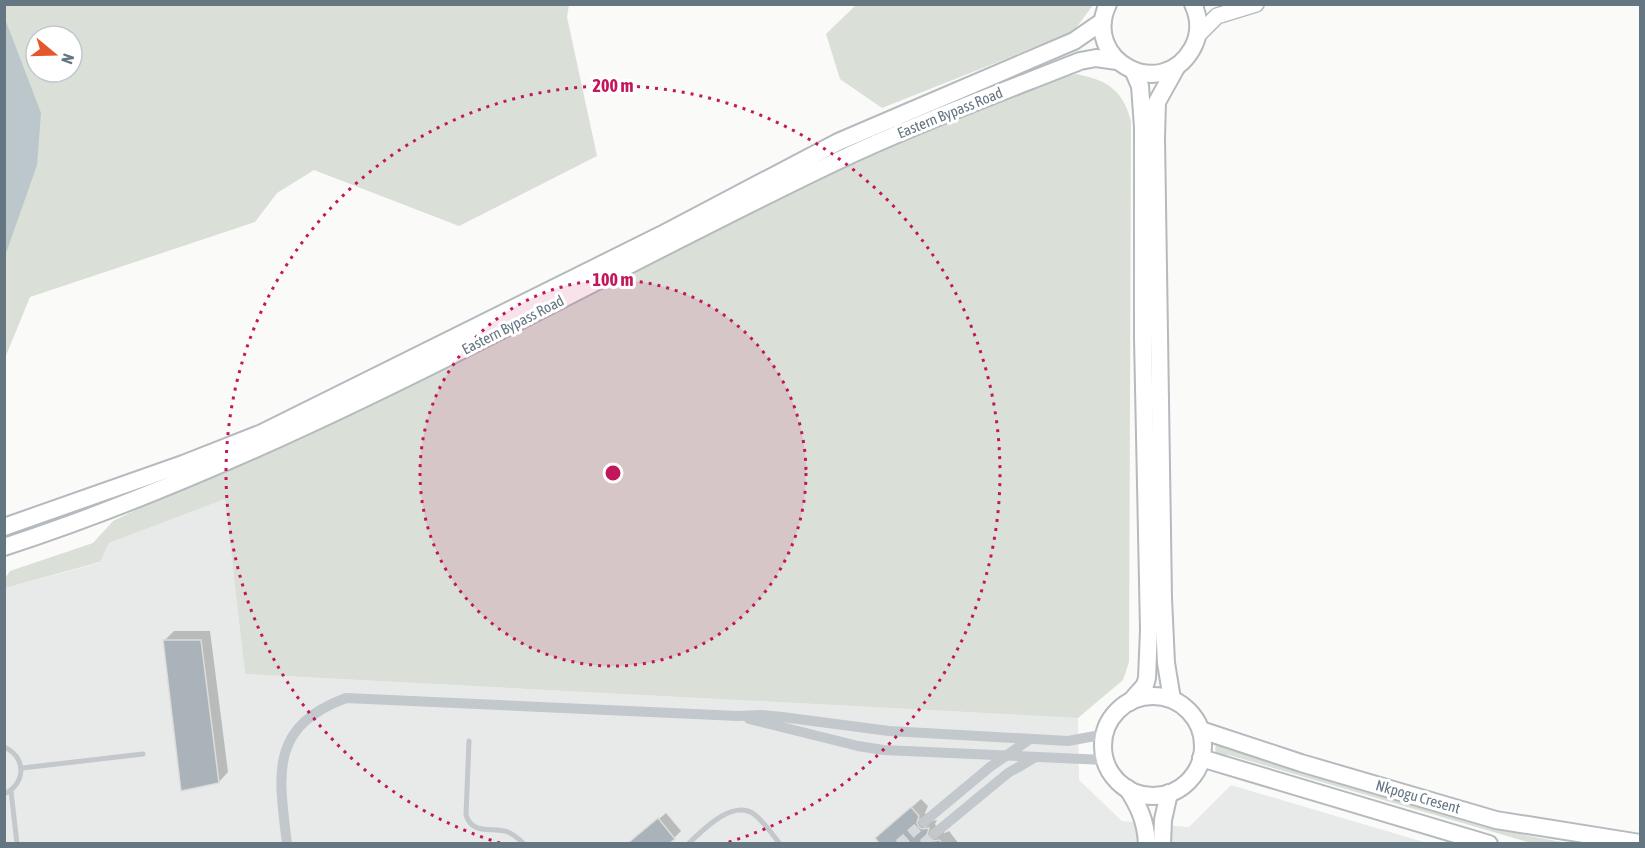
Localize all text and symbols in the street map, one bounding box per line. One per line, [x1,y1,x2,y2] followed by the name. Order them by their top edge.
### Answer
[24,24,84,84] north arrow
[58,51,78,66] text: N
[593,75,633,96] text: 200 m
[895,84,1005,141] street label: Eastern Bypass Road
[593,269,633,290] text: 100 m
[459,292,567,358] street label: Eastern Bypass Road
[603,463,623,483] centre of rings
[1374,776,1462,817] street label: Nkpogu Cresent

